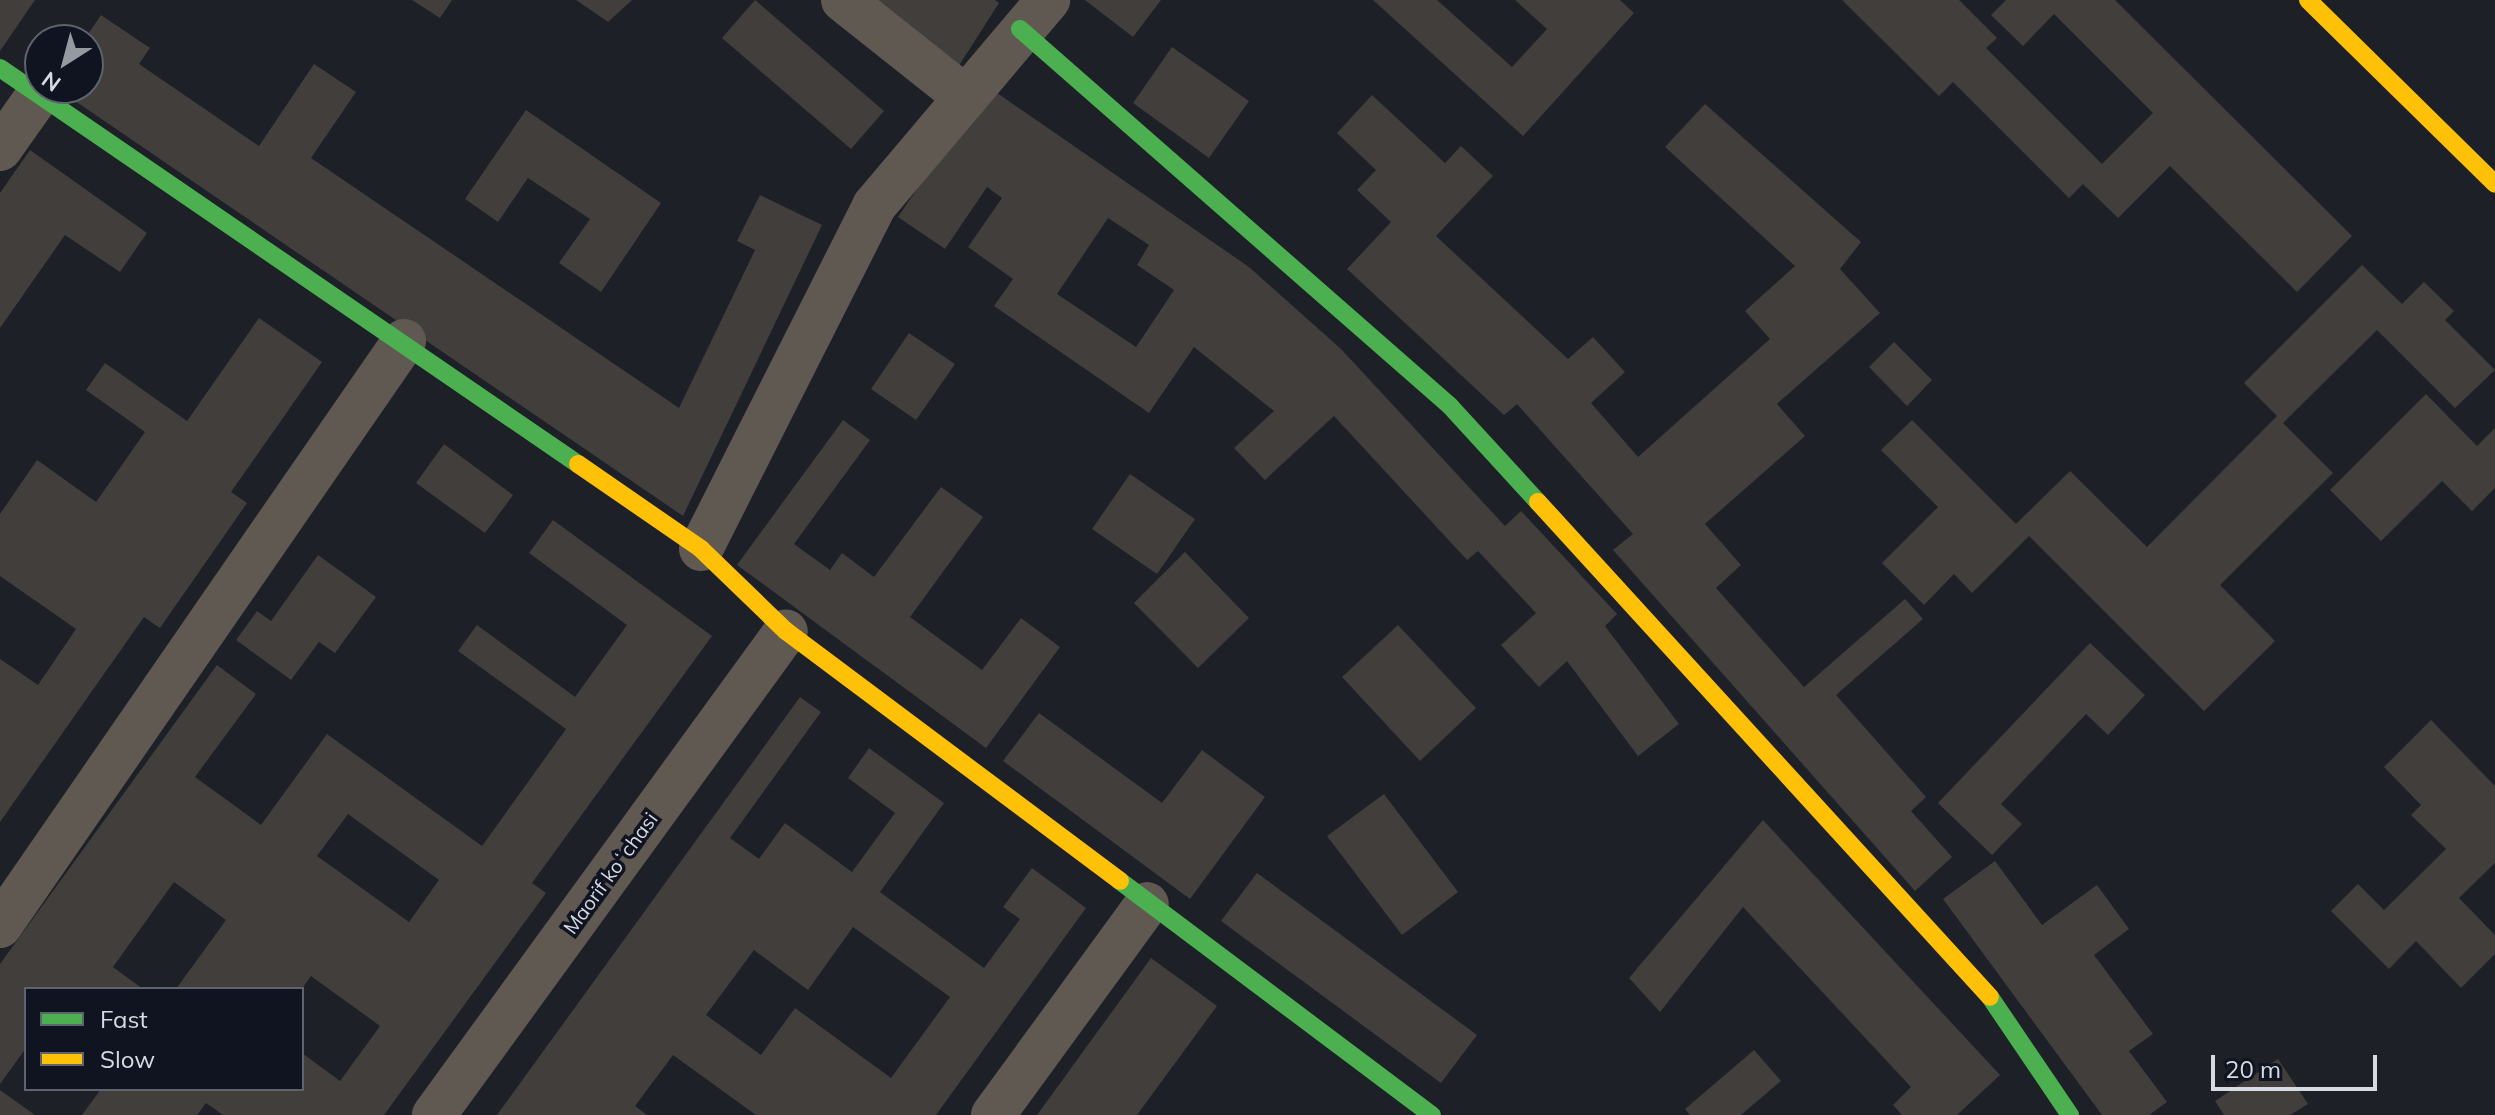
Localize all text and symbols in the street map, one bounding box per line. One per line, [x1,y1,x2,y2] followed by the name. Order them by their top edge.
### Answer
[24,24,104,104] north arrow
[36,66,66,98] text: N
[558,808,662,938] street label: Maorif koʻchasi
[24,987,304,1091] legend
[100,1004,148,1034] text: Fast
[2215,1039,2381,1089] scale bar
[100,1044,155,1074] text: Slow
[2225,1054,2281,1084] text: 20 m

